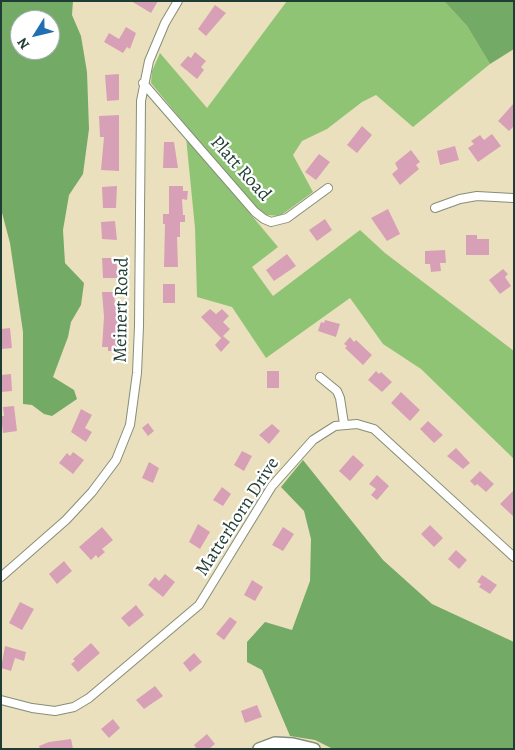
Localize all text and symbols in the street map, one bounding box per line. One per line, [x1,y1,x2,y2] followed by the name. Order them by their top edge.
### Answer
[10,10,60,60] north arrow
[13,34,34,53] text: N
[205,132,275,206] street label: Platt Road
[110,257,134,363] street label: Meinert Road
[191,453,285,581] street label: Matterhorn Drive

